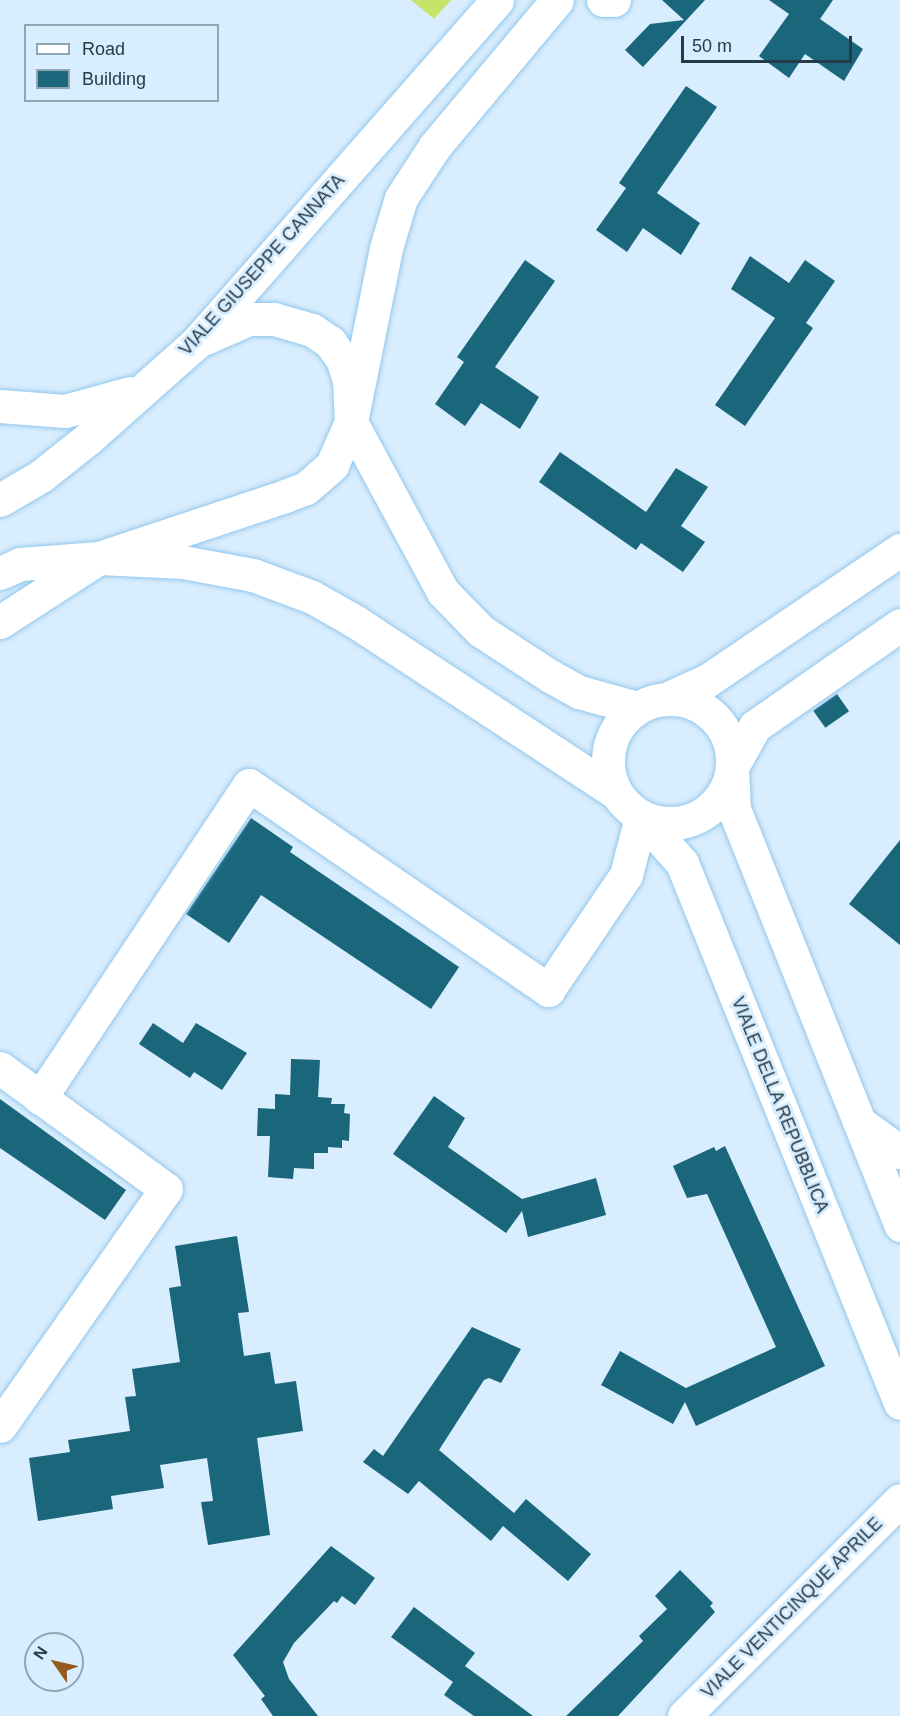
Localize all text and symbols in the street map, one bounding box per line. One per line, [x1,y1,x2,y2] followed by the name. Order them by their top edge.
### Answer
[24,24,219,102] legend
[684,24,855,62] scale bar
[692,36,732,56] text: 50 m
[82,39,125,59] text: Road
[82,69,146,89] text: Building
[175,170,349,360] street label: VIALE GIUSEPPE CANNATA
[727,993,833,1217] street label: VIALE DELLA REPUBBLICA
[697,1513,887,1703] street label: VIALE VENTICINQUE APRILE
[24,1632,84,1692] north arrow
[30,1643,51,1662] text: N

